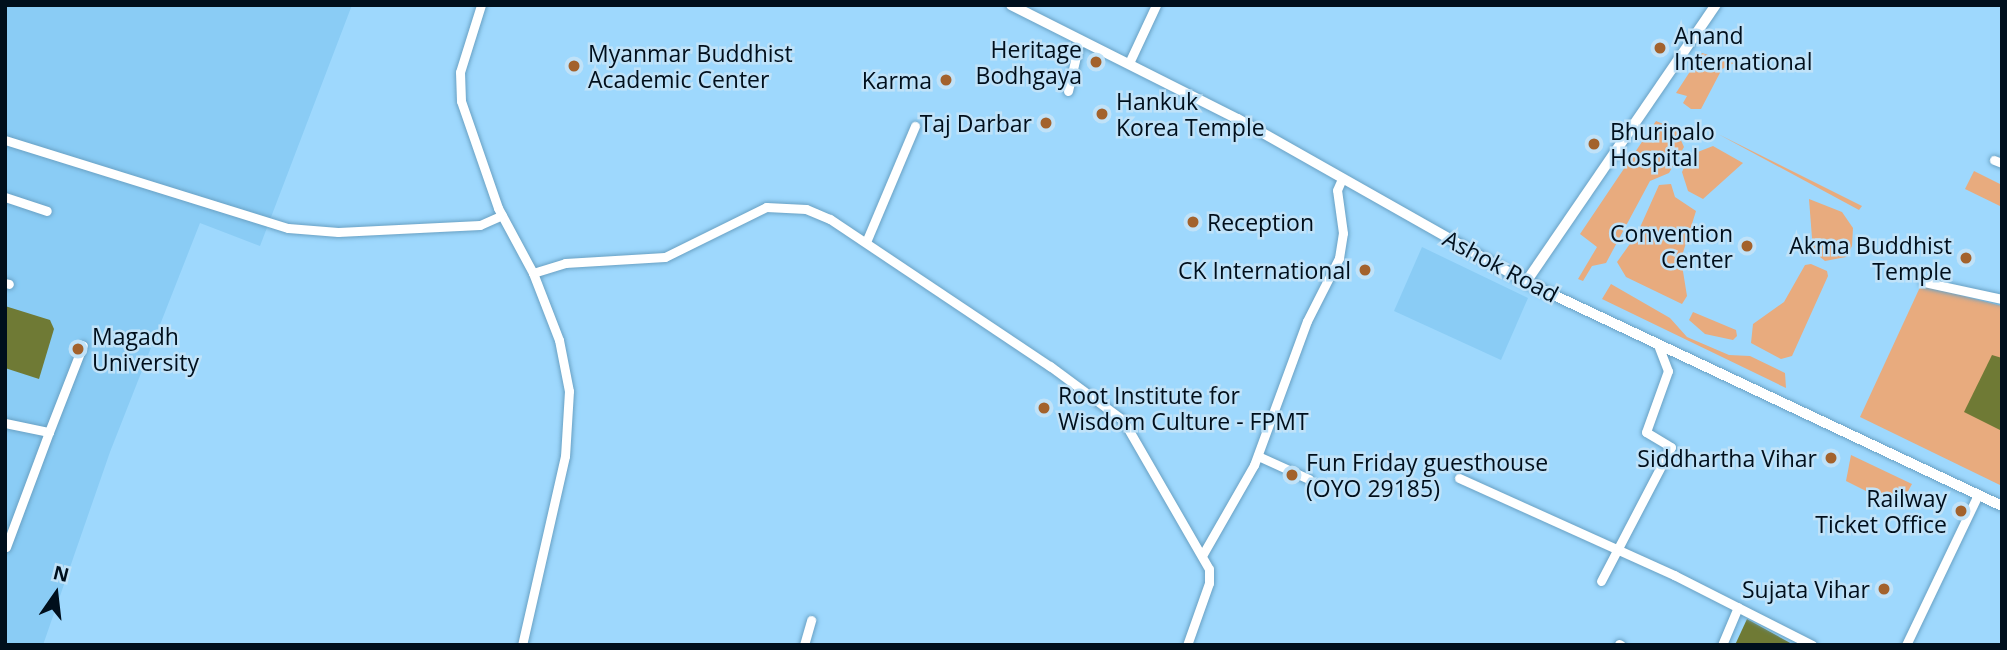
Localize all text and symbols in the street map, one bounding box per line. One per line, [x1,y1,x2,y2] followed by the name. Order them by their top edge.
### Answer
[1674,21,1812,75] place label: Anand International
[976,35,1082,89] place label: Heritage Bodhgaya
[588,39,793,93] place label: Myanmar Buddhist Academic Center
[1652,40,1668,56] marker: Anand International
[1088,54,1104,70] marker: Heritage Bodhgaya
[566,58,582,74] marker: Myanmar Buddhist Academic Center
[862,66,932,94] place label: Karma
[938,72,954,88] marker: Karma
[1116,87,1265,141] place label: Hankuk Korea Temple
[1094,106,1110,122] marker: Hankuk Korea Temple
[920,109,1032,137] place label: Taj Darbar
[1038,115,1054,131] marker: Taj Darbar
[1610,117,1715,171] place label: Bhuripalo Hospital
[1584,134,1604,154] marker: Bhuripalo Hospital
[1207,208,1314,236] place label: Reception
[1185,214,1201,230] marker: Reception
[1610,219,1733,273] place label: Convention Center
[1439,224,1563,308] street label: Ashok Road
[1789,231,1952,285] place label: Akma Buddhist Temple
[1739,238,1755,254] marker: Convention Center
[1958,250,1974,266] marker: Akma Buddhist Temple
[1178,256,1351,284] place label: CK International
[1357,262,1373,278] marker: CK International
[92,322,199,376] place label: Magadh University
[70,341,86,357] marker: Magadh University
[1058,381,1309,435] place label: Root Institute for Wisdom Culture - FPMT
[1036,400,1052,416] marker: Root Institute for Wisdom Culture - FPMT
[1637,444,1817,472] place label: Siddhartha Vihar
[1306,448,1548,502] place label: Fun Friday guesthouse (OYO 29185)
[1823,450,1839,466] marker: Siddhartha Vihar
[1284,467,1300,483] marker: Fun Friday guesthouse (OYO 29185)
[1815,484,1947,538] place label: Railway Ticket Office
[1953,503,1969,519] marker: Railway Ticket Office
[21,559,91,629] north arrow
[50,559,72,588] text: N
[1742,575,1870,603] place label: Sujata Vihar
[1876,581,1892,597] marker: Sujata Vihar

